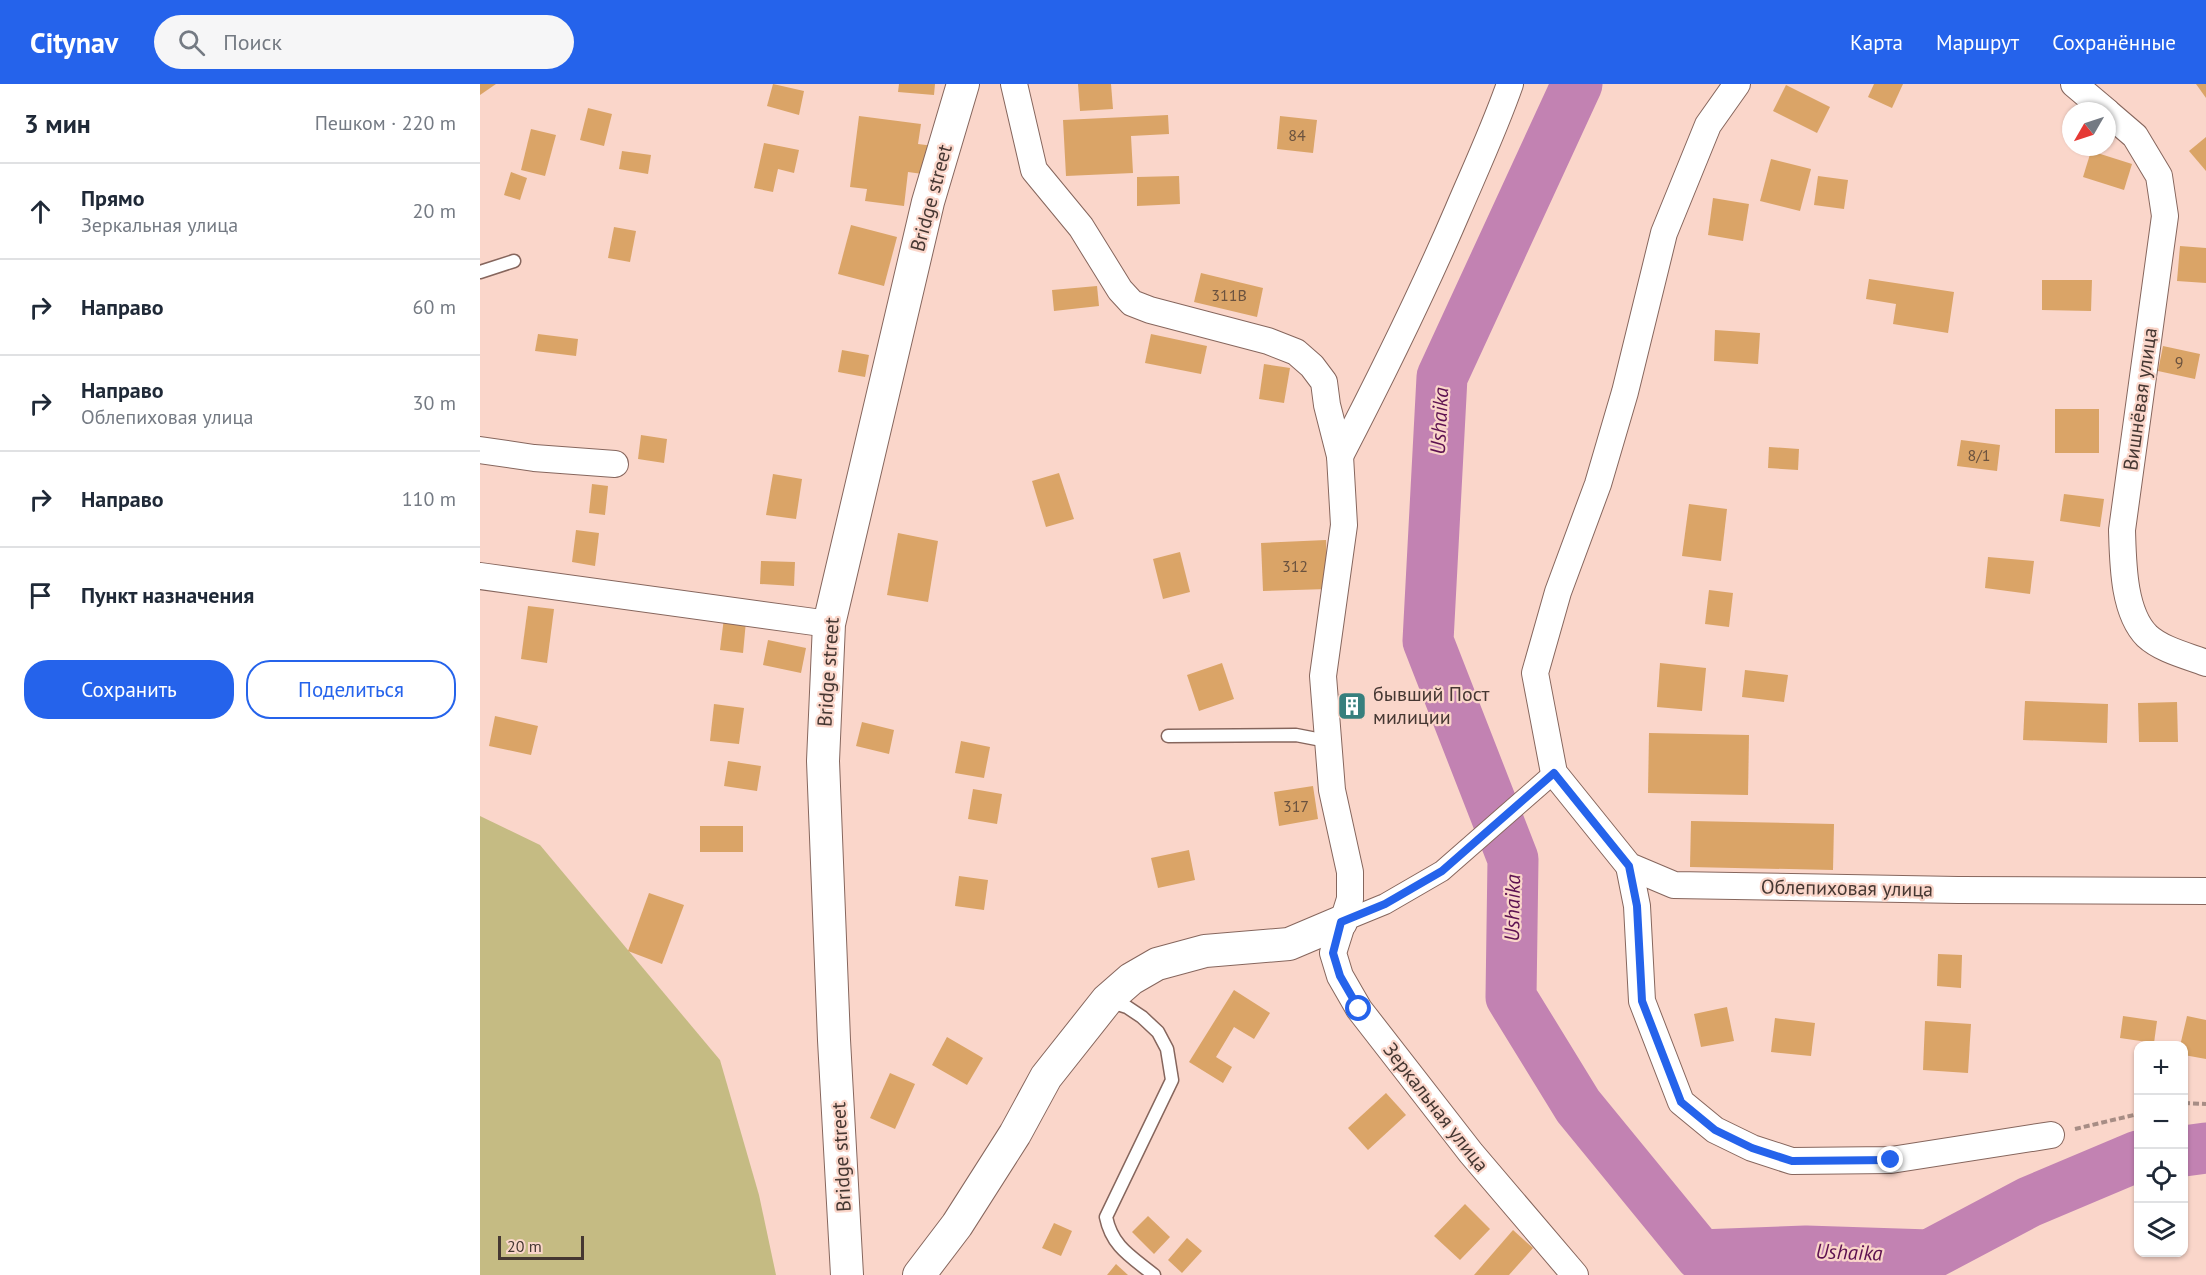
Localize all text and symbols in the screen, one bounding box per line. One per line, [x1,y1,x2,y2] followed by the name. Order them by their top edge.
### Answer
[154,15,574,69] search box
[30,24,118,61] text: Citynav
[175,26,208,59] icon: search
[223,28,282,56] text: Поиск
[1850,29,1903,56] text: Карта
[1936,29,2019,56] text: Маршрут
[2052,29,2176,56] text: Сохранённые
[2062,102,2116,156] north arrow
[24,107,91,140] text: 3 мин
[315,110,456,136] text: Пешком · 220 m
[1288,125,1306,145] house number: 84
[904,141,958,254] street label: Bridge street
[81,184,144,212] text: Прямо
[24,195,57,228] icon: ahead
[413,198,456,224] text: 20 m
[81,212,238,238] text: Зеркальная улица
[1211,285,1247,305] house number: 311В
[24,291,57,324] icon: right
[81,293,164,321] text: Направо
[413,294,456,320] text: 60 m
[2117,326,2163,472] street label: Вишнёвая улица
[2175,352,2183,372] house number: 9
[81,376,164,404] text: Направо
[1424,386,1454,455] water label: Ushaika
[24,387,57,420] icon: right
[413,390,456,416] text: 30 m
[81,404,253,430] text: Облепиховая улица
[1967,445,1991,465] house number: 8/1
[24,483,57,516] icon: right
[81,485,164,513] text: Направо
[402,486,456,512] text: 110 m
[1282,556,1308,576] house number: 312
[24,579,57,612] icon: arrive
[81,581,254,609] text: Пункт назначения
[811,616,845,728] street label: Bridge street
[24,660,234,719] button: Сохранить
[246,660,456,719] button: Поделиться
[1373,681,1489,730] place label: бывший Пост милиции
[1336,690,1368,722] building icon: бывший Пост милиции
[1283,796,1309,816] house number: 317
[1498,873,1526,942] water label: Ushaika
[1761,873,1933,903] street label: Облепиховая улица
[1345,995,1371,1021] route start
[1377,1037,1495,1177] street label: Зеркальная улица
[2134,1041,2188,1257] map controls
[2134,1041,2188,1095] button: +
[2134,1095,2188,1149] button: −
[825,1101,857,1212] street label: Bridge street
[1877,1146,1903,1172] route end
[2134,1149,2188,1203] button: locate
[2134,1203,2188,1257] button: layers
[498,1233,584,1260] scale bar
[507,1236,542,1256] text: 20 m
[1815,1237,1884,1267] water label: Ushaika

